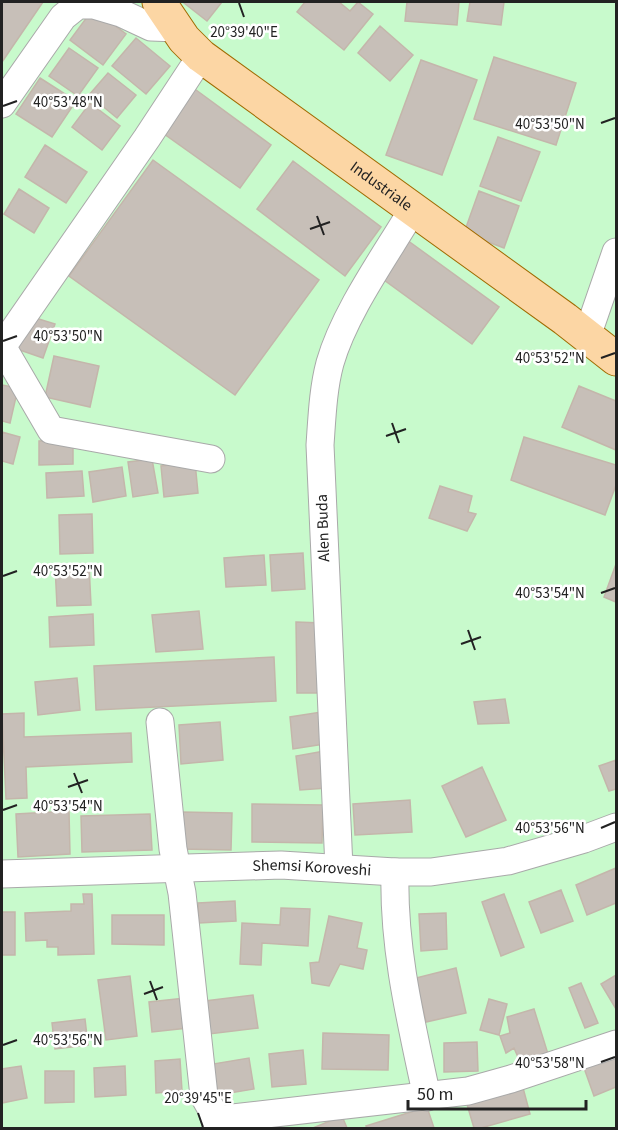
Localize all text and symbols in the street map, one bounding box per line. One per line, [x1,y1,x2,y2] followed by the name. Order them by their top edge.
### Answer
[210,22,278,43] text: 20°39'40"E
[33,92,103,113] text: 40°53'48"N
[515,114,585,135] text: 40°53'50"N
[346,156,417,216] street label: Industriale
[33,326,103,347] text: 40°53'50"N
[515,348,585,369] text: 40°53'52"N
[311,494,335,562] street label: Alen Buda
[33,561,103,582] text: 40°53'52"N
[515,583,585,604] text: 40°53'54"N
[33,796,103,817] text: 40°53'54"N
[515,818,585,839] text: 40°53'56"N
[252,854,372,882] street label: Shemsi Koroveshi
[33,1030,103,1051] text: 40°53'56"N
[515,1053,585,1074] text: 40°53'58"N
[408,1073,586,1111] scale bar
[417,1082,453,1107] text: 50 m
[164,1088,232,1109] text: 20°39'45"E

